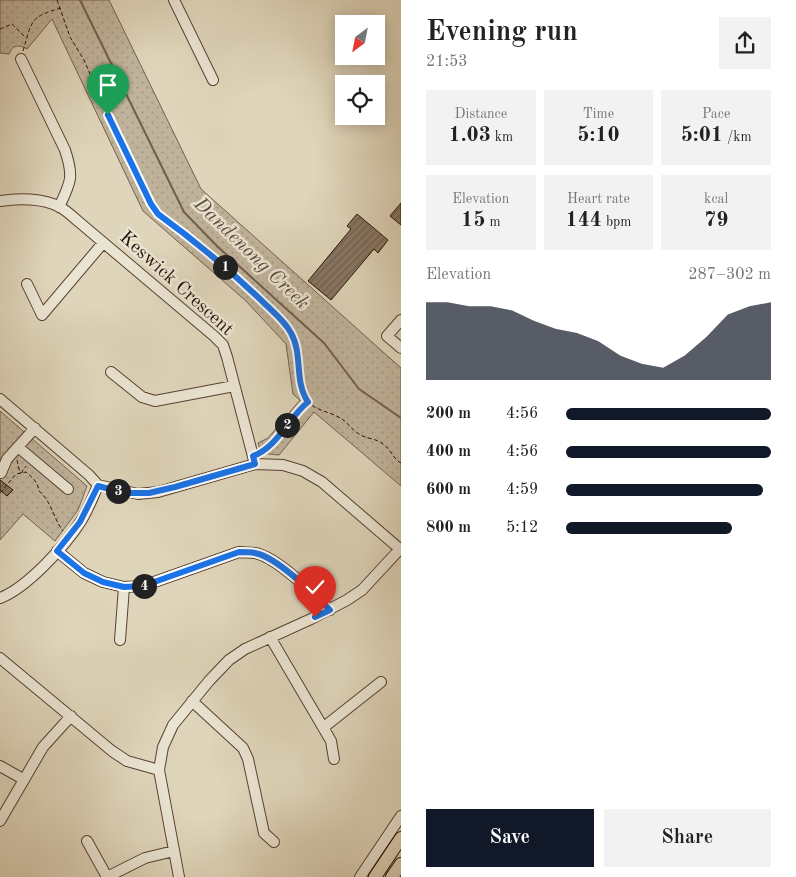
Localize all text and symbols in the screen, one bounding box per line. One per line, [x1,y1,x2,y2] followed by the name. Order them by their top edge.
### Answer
[335,15,385,65] north arrow
[335,15,385,125] map controls
[719,17,771,69] button: share
[426,19,578,47] text: Evening run
[426,54,468,70] text: 21:53
[87,64,129,115] pin
[94,71,122,99] icon: arrive
[335,75,385,125] button: locate
[454,107,507,121] text: Distance
[583,107,614,121] text: Time
[702,107,730,121] text: Pace
[448,125,491,146] text: 1.03
[577,125,620,146] text: 5:10
[681,125,723,146] text: 5:01
[491,130,513,144] text: km
[723,130,752,144] text: /km
[452,192,509,206] text: Elevation
[567,192,630,206] text: Heart rate
[704,192,728,206] text: kcal
[189,193,313,314] water label: Dandenong Creek
[461,210,485,231] text: 15
[565,210,602,231] text: 144
[704,210,728,231] text: 79
[485,215,501,229] text: m
[602,215,632,229] text: bpm
[115,228,237,340] street label: Keswick Crescent
[212,254,238,280] pin: 1
[221,260,230,274] text: 1
[426,267,491,283] text: Elevation
[688,267,771,283] text: 287–302 m
[426,406,471,422] text: 200 m
[506,406,538,422] text: 4:56
[274,412,300,438] pin: 2
[283,418,292,432] text: 2
[426,444,471,460] text: 400 m
[506,444,538,460] text: 4:56
[106,478,130,504] pin: 3
[426,482,471,498] text: 600 m
[506,482,538,498] text: 4:59
[114,484,123,498] text: 3
[426,520,471,536] text: 800 m
[506,520,538,536] text: 5:12
[294,566,336,617] pin
[301,573,329,601] icon: check
[132,574,156,598] pin: 4
[140,579,149,593] text: 4
[426,809,594,867] button: Save
[604,809,771,867] button: Share

